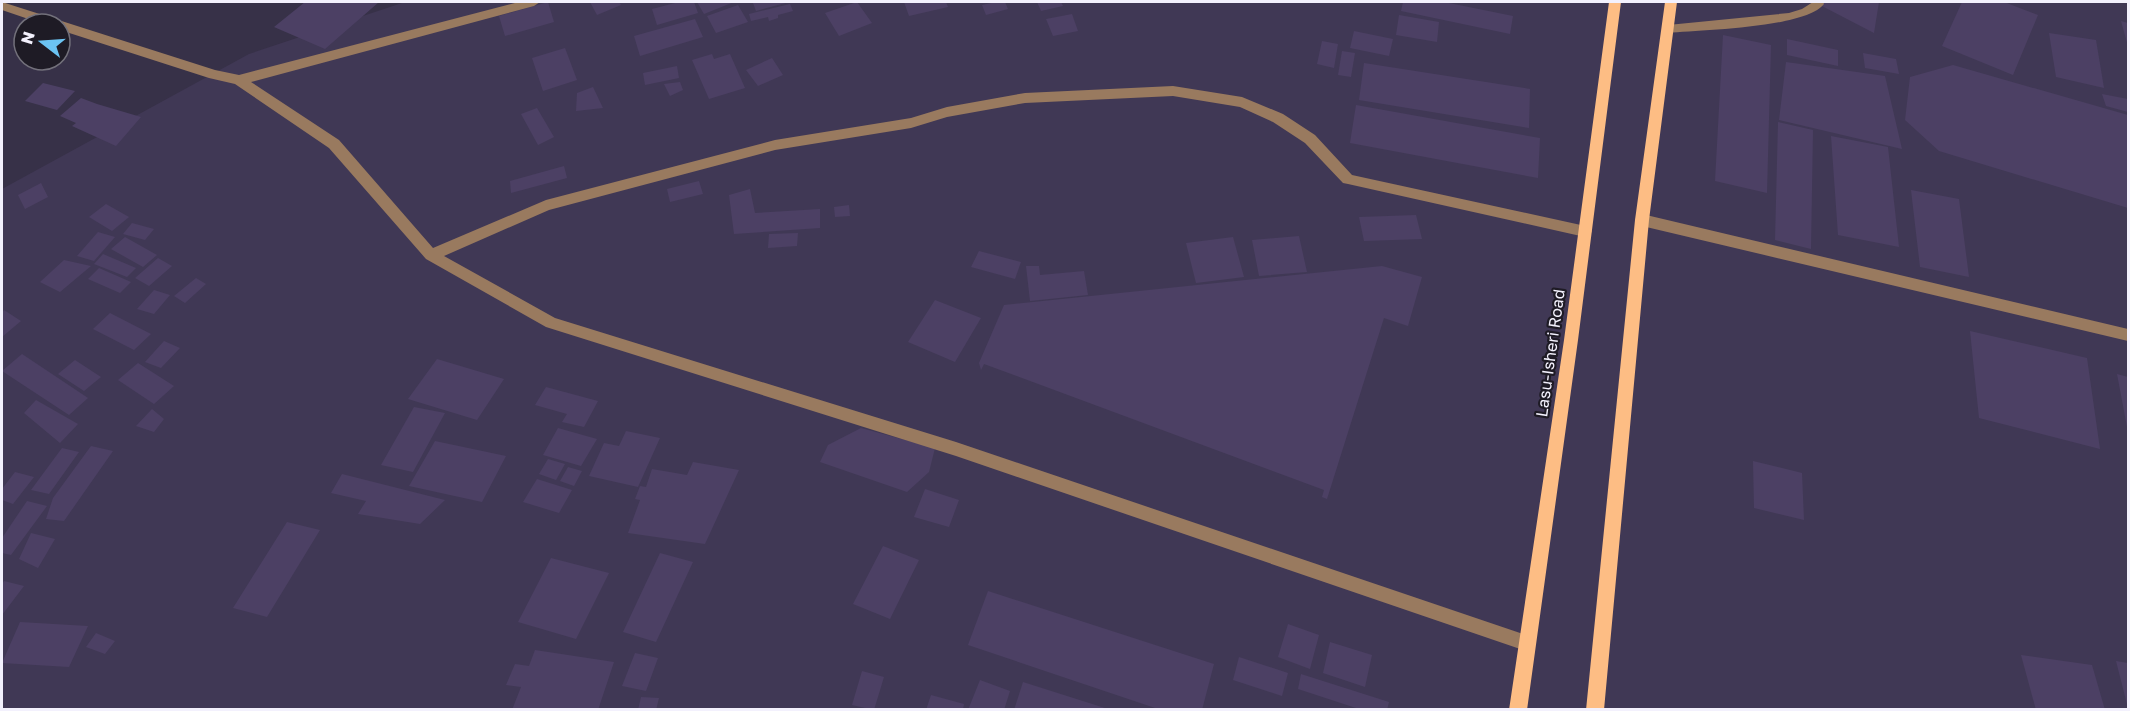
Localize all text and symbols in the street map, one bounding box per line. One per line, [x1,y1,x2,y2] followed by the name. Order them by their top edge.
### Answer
[12,12,72,72] north arrow
[16,29,39,46] text: N
[1531,288,1569,418] street label: Lasu-Isheri Road

